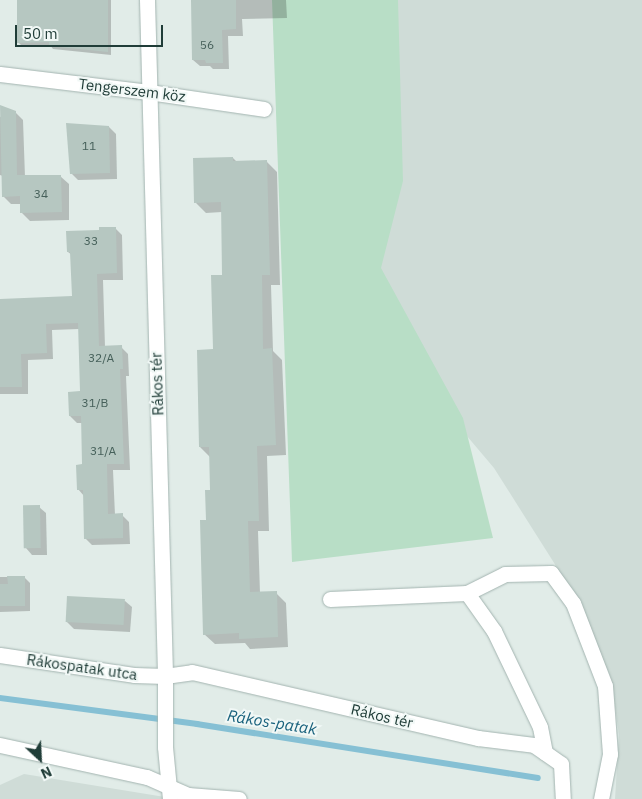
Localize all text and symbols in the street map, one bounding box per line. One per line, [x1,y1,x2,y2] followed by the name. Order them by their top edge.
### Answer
[18,15,165,47] scale bar
[23,24,58,43] text: 50 m
[200,38,214,52] house number: 56
[77,75,187,105] street label: Tengerszem köz
[82,139,96,153] house number: 11
[34,187,48,201] house number: 34
[84,234,98,248] house number: 33
[88,351,114,365] house number: 32/A
[147,352,167,416] street label: Rákos tér
[82,396,108,410] house number: 31/B
[90,444,116,458] house number: 31/A
[26,650,138,684] street label: Rákospatak utca
[349,700,415,732] street label: Rákos tér
[226,705,318,739] water label: Rákos-patak
[15,734,65,784] north arrow
[38,762,55,783] text: N

